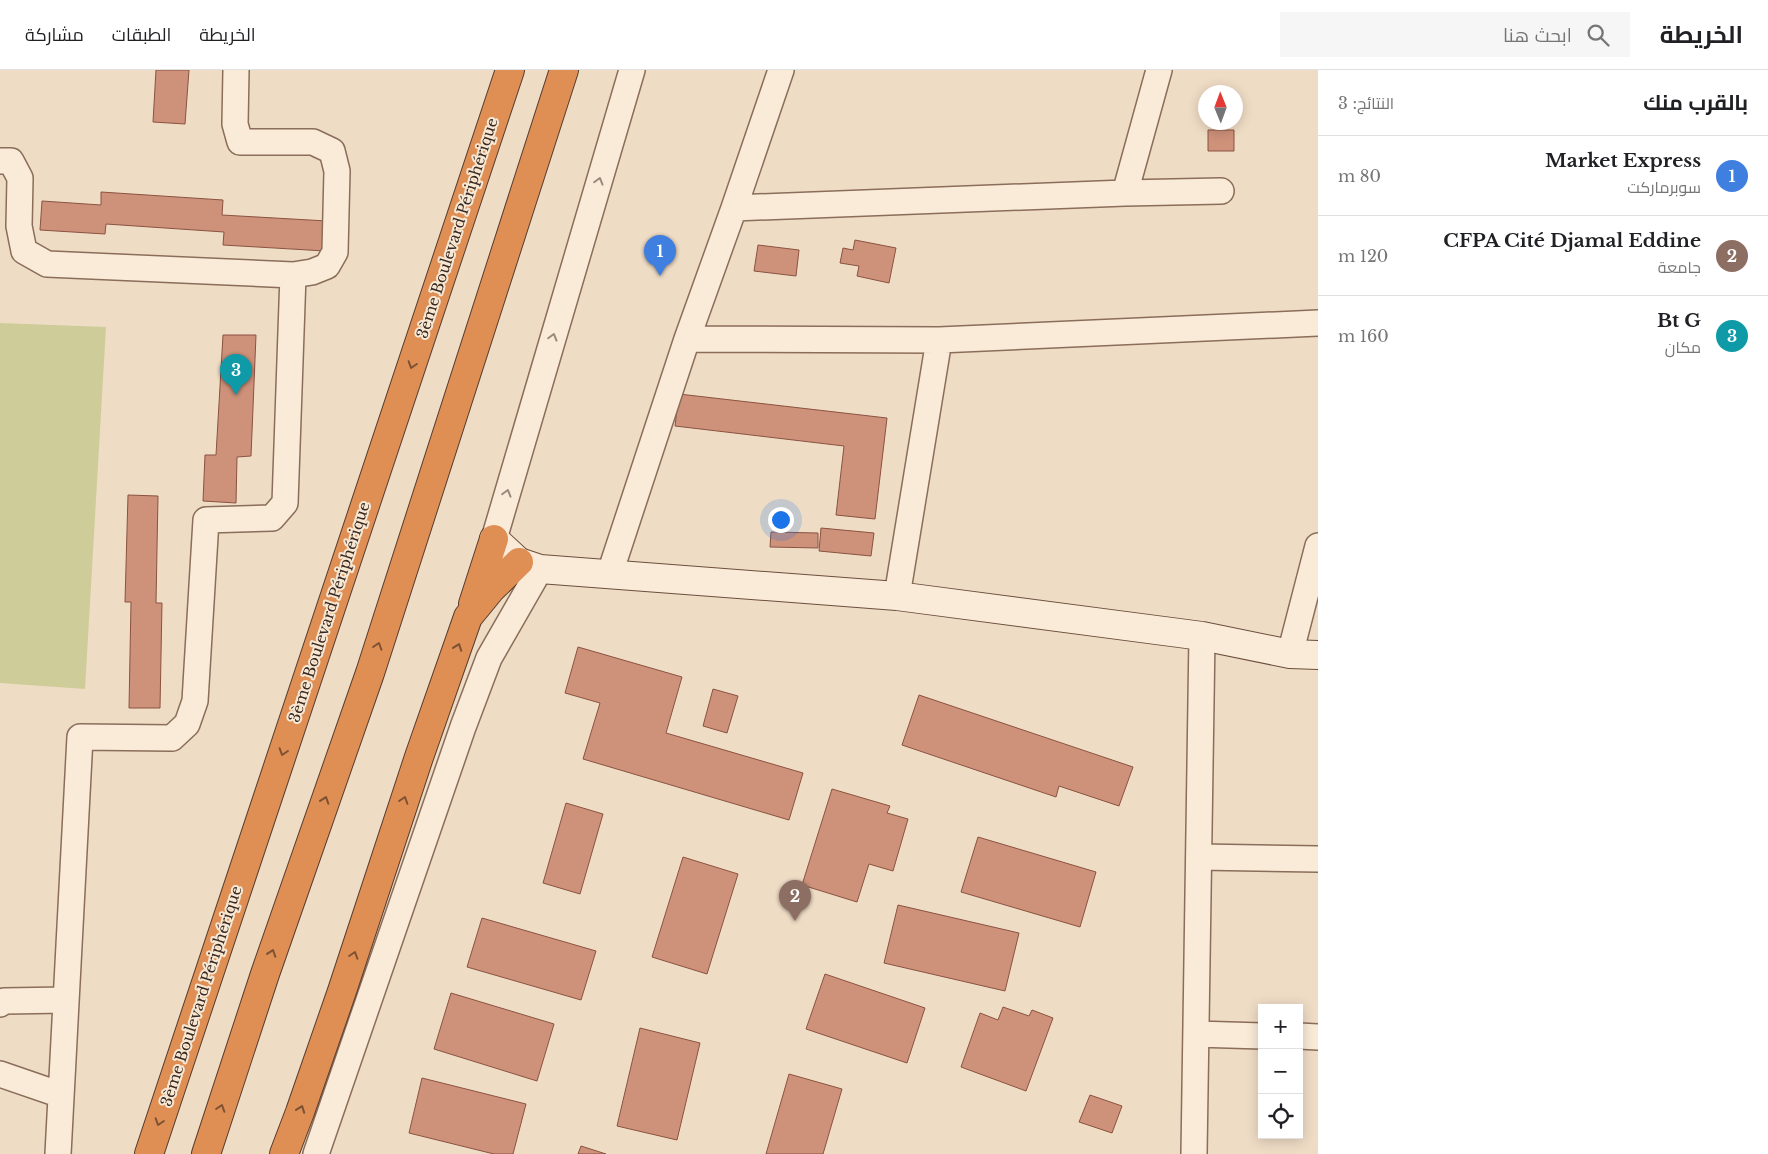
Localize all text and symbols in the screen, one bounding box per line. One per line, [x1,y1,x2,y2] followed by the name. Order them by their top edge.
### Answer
[1280,12,1630,57] search box
[1660,20,1743,49] text: الخريطة
[1584,21,1612,49] icon: search
[25,24,84,46] text: مشاركة
[112,24,171,46] text: الطبقات
[199,24,256,46] text: الخريطة
[1503,24,1572,47] text: ابحث هنا
[1198,85,1243,130] north arrow
[1643,90,1748,116] text: بالقرب منك
[1338,93,1394,113] text: النتائج: 3
[412,115,502,341] street label: 3ème Boulevard Périphérique
[1545,149,1701,172] text: Market Express
[1338,166,1381,186] text: 80 m
[1729,166,1736,186] text: 1
[594,177,604,185] one-way arrow
[1627,177,1701,197] text: سوبرماركت
[1443,229,1701,252] text: CFPA Cité Djamal Eddine
[644,235,676,276] pin: 1
[1338,246,1388,266] text: 120 m
[1727,246,1737,266] text: 2
[1658,257,1701,277] text: جامعة
[1657,309,1701,332] text: Bt G
[1338,326,1389,346] text: 160 m
[1727,326,1737,346] text: 3
[548,333,558,341] one-way arrow
[1665,337,1701,357] text: مكان
[220,354,252,395] pin: 3
[407,361,417,369] one-way arrow
[502,489,512,497] one-way arrow
[284,499,374,725] street label: 3ème Boulevard Périphérique
[768,507,794,533] your location
[373,643,383,651] one-way arrow
[452,643,462,652] one-way arrow
[279,747,289,756] one-way arrow
[319,796,329,805] one-way arrow
[399,797,409,805] one-way arrow
[779,880,811,921] pin: 2
[156,883,246,1109] street label: 3ème Boulevard Périphérique
[266,950,276,958] one-way arrow
[348,951,358,959] one-way arrow
[1258,1004,1303,1139] map controls
[1258,1004,1303,1049] button: +
[1258,1049,1303,1094] button: −
[1258,1094,1303,1139] button: locate
[215,1104,225,1112] one-way arrow
[295,1105,305,1113] one-way arrow
[155,1117,165,1126] one-way arrow

